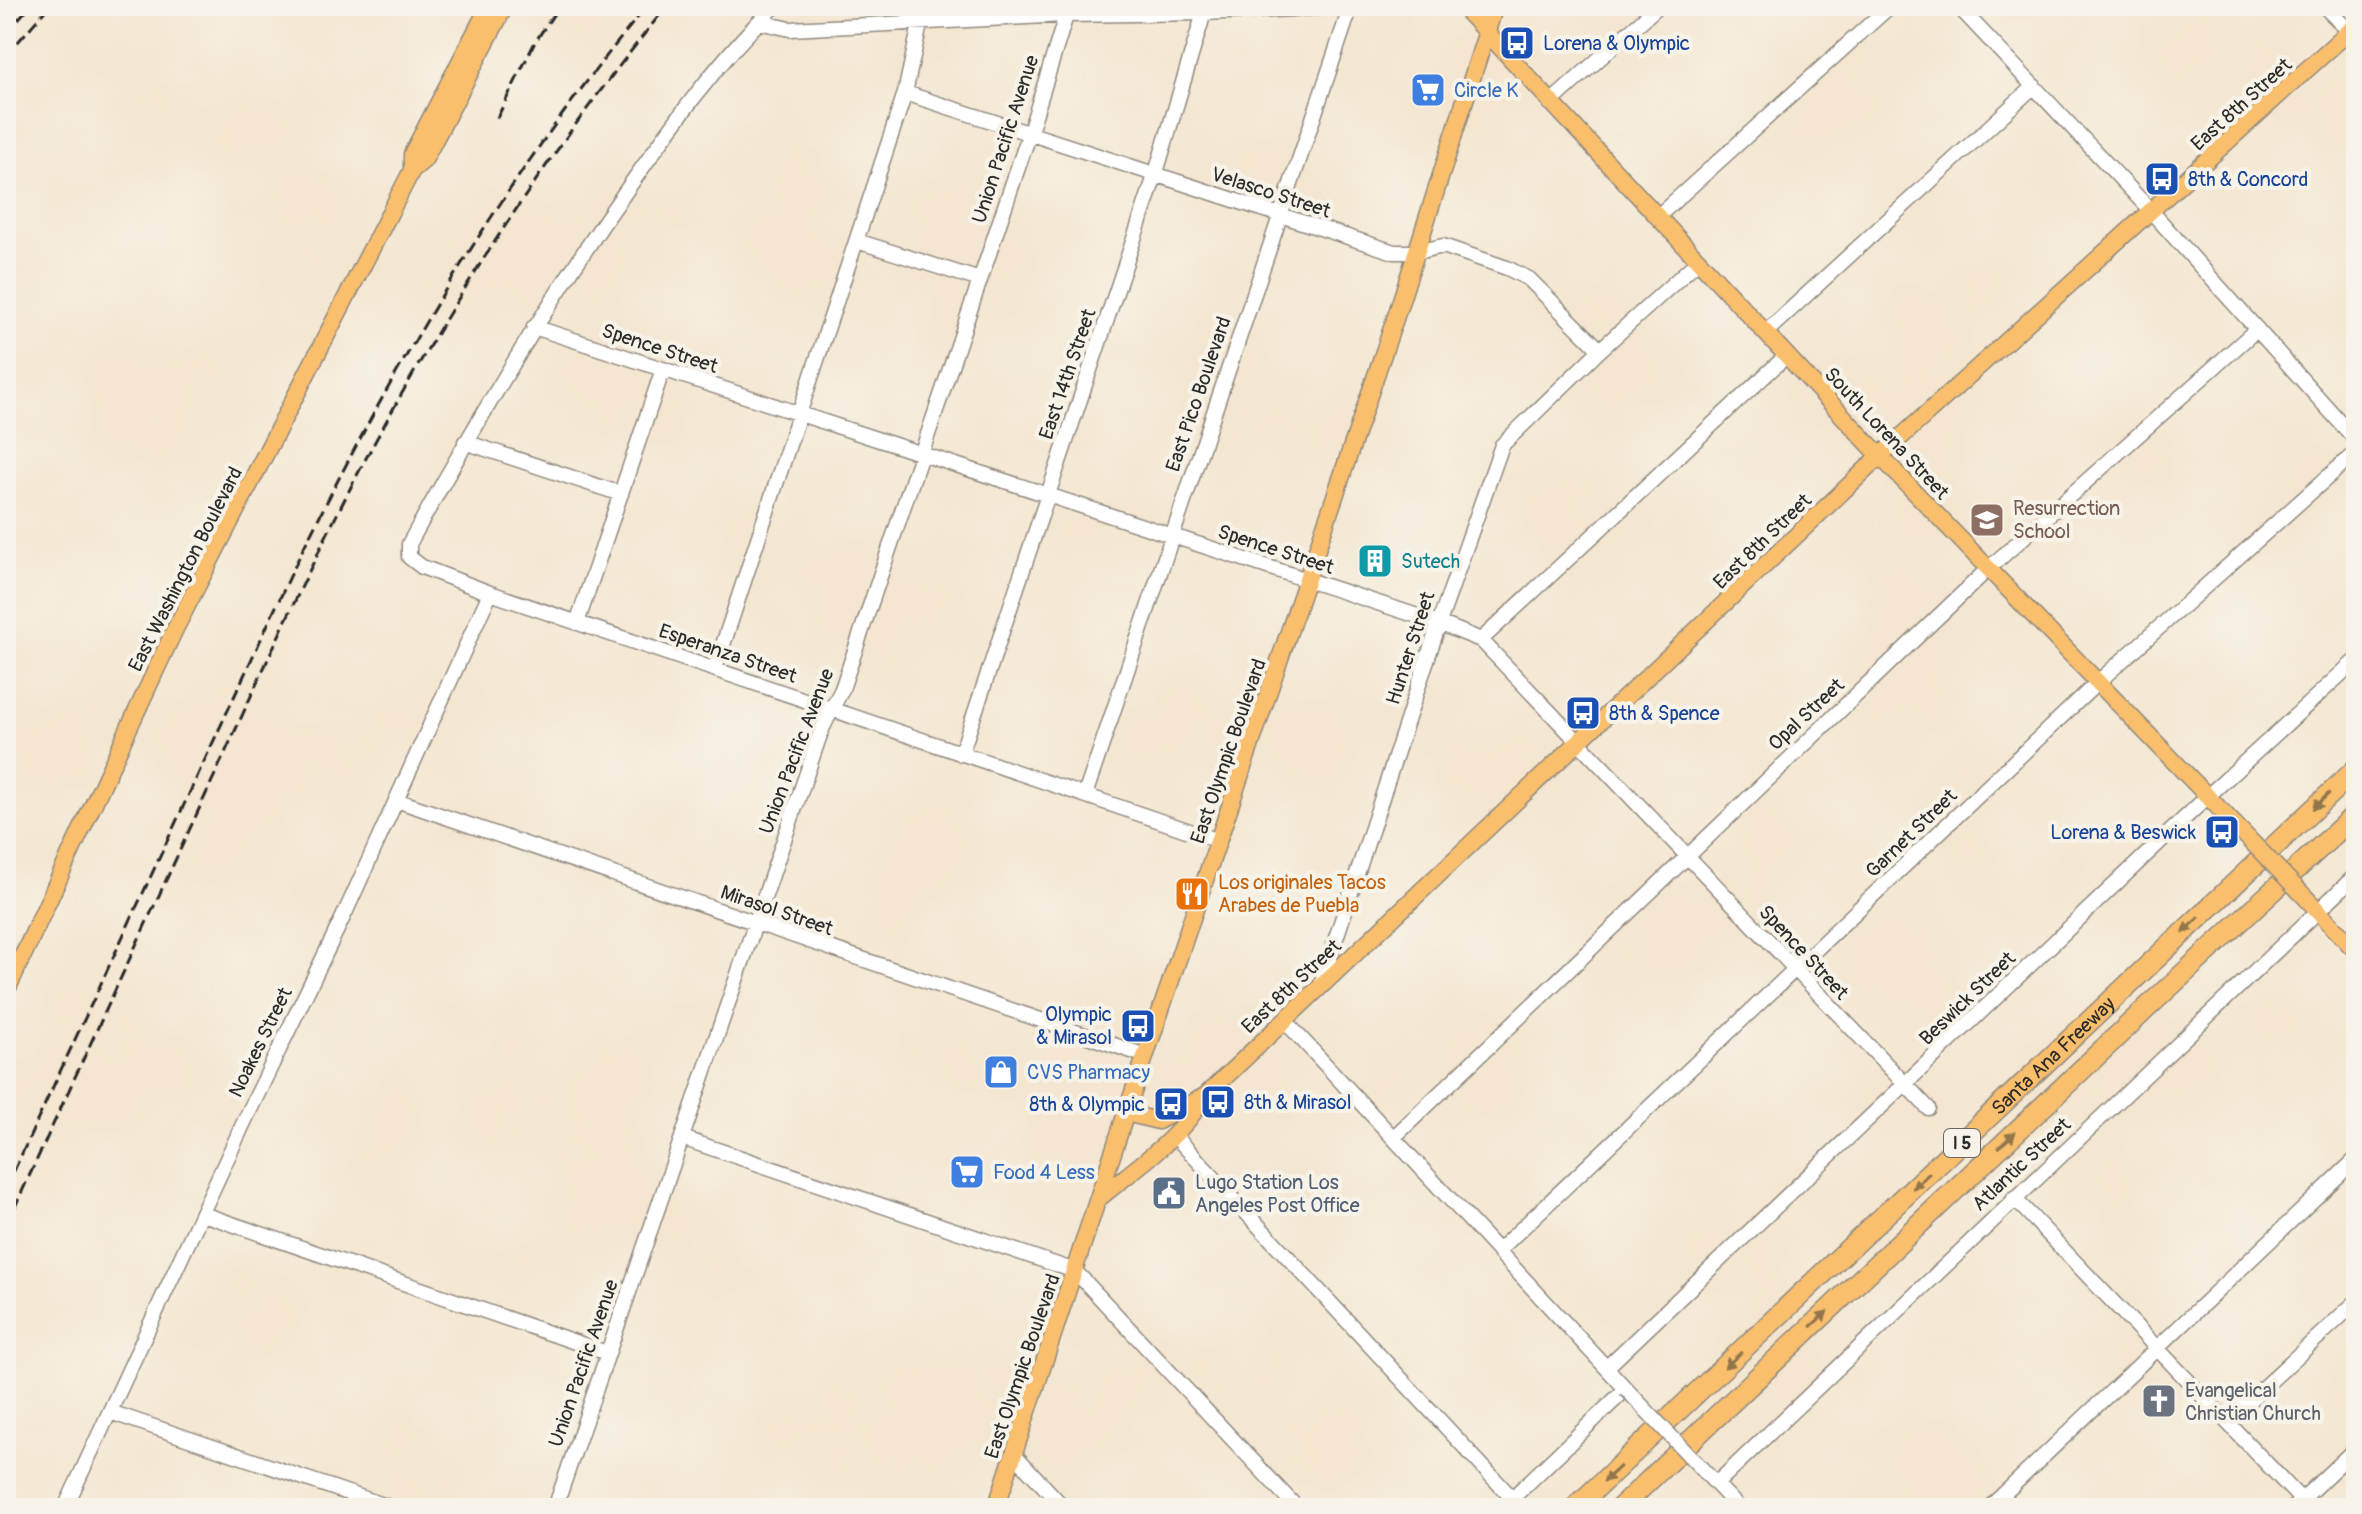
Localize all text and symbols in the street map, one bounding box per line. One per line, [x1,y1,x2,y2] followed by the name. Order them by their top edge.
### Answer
[1498,24,1536,62] bus stop icon: Lorena & Olympic
[1543,31,1690,56] place label: Lorena & Olympic
[967,52,1044,226] street label: Union Pacific Avenue
[2186,52,2298,156] street label: East 8th Street
[1409,71,1447,109] supermarket icon: Circle K
[1454,78,1518,103] place label: Circle K
[2143,160,2181,198] bus stop icon: 8th & Concord
[1208,161,1335,224] street label: Velasco Street
[2188,167,2308,192] place label: 8th & Concord
[1033,305,1102,443] street label: East 14th Street
[1160,313,1237,475] street label: East Pico Boulevard
[599,318,722,379] street label: Spence Street
[1819,362,1955,505] street label: South Lorena Street
[123,463,248,676] street label: East Washington Boulevard
[1708,488,1817,595] street label: East 8th Street
[2013,496,2120,544] place label: Resurrection School
[1968,501,2006,539] school or university icon: Resurrection School
[1215,519,1338,580] street label: Spence Street
[1356,542,1394,580] building icon: Sutech
[1401,549,1460,574] place label: Sutech
[1380,588,1441,708] street label: Hunter Street
[656,618,801,689] street label: Esperanza Street
[1185,655,1272,847] street label: East Olympic Boulevard
[753,665,840,837] street label: Union Pacific Avenue
[1763,672,1850,756] street label: Opal Street
[1564,694,1602,732] bus stop icon: 8th & Spence
[1609,701,1720,726] place label: 8th & Spence
[1860,783,1963,883] street label: Garnet Street
[2312,792,2331,810] one-way arrow
[2203,813,2241,851] bus stop icon: Lorena & Beswick
[2050,820,2197,845] place label: Lorena & Beswick
[1218,870,1386,918] place label: Los originales Tacos Arabes de Puebla
[1173,875,1211,913] restaurant icon: Los originales Tacos Arabes de Puebla
[717,880,837,942] street label: Mirasol Street
[1753,900,1854,1006] street label: Spence Street
[2182,915,2201,934] one-way arrow
[1236,933,1347,1039] street label: East 8th Street
[1914,946,2021,1051] street label: Beswick Street
[223,982,298,1101] street label: Noakes Street
[1986,991,2121,1121] street label: Santa Ana Freeway
[1036,1002,1112,1050] place label: Olympic & Mirasol
[1119,1007,1157,1045] bus stop icon: Olympic & Mirasol
[982,1053,1020,1091] shop icon: CVS Pharmacy
[1027,1060,1150,1085] place label: CVS Pharmacy
[1199,1083,1237,1121] bus stop icon: 8th & Mirasol
[1152,1085,1190,1123] bus stop icon: 8th & Olympic
[1244,1090,1352,1115] place label: 8th & Mirasol
[1029,1092,1145,1117] place label: 8th & Olympic
[1967,1112,2077,1216] street label: Atlantic Street
[1944,1129,1980,1157] road number: I 5
[1997,1132,2016,1150] one-way arrow
[948,1153,986,1191] supermarket icon: Food 4 Less
[993,1160,1095,1185] place label: Food 4 Less
[1195,1170,1360,1218] place label: Lugo Station Los Angeles Post Office
[1912,1172,1931,1190] one-way arrow
[1150,1174,1188,1212] public building icon: Lugo Station Los Angeles Post Office
[979,1270,1066,1462] street label: East Olympic Boulevard
[543,1276,624,1450] street label: Union Pacific Avenue
[1809,1311,1828,1329] one-way arrow
[1723,1350,1742,1368] one-way arrow
[2185,1378,2321,1426] place label: Evangelical Christian Church
[2140,1382,2178,1420] church icon: Evangelical Christian Church
[1603,1464,1622,1482] one-way arrow

